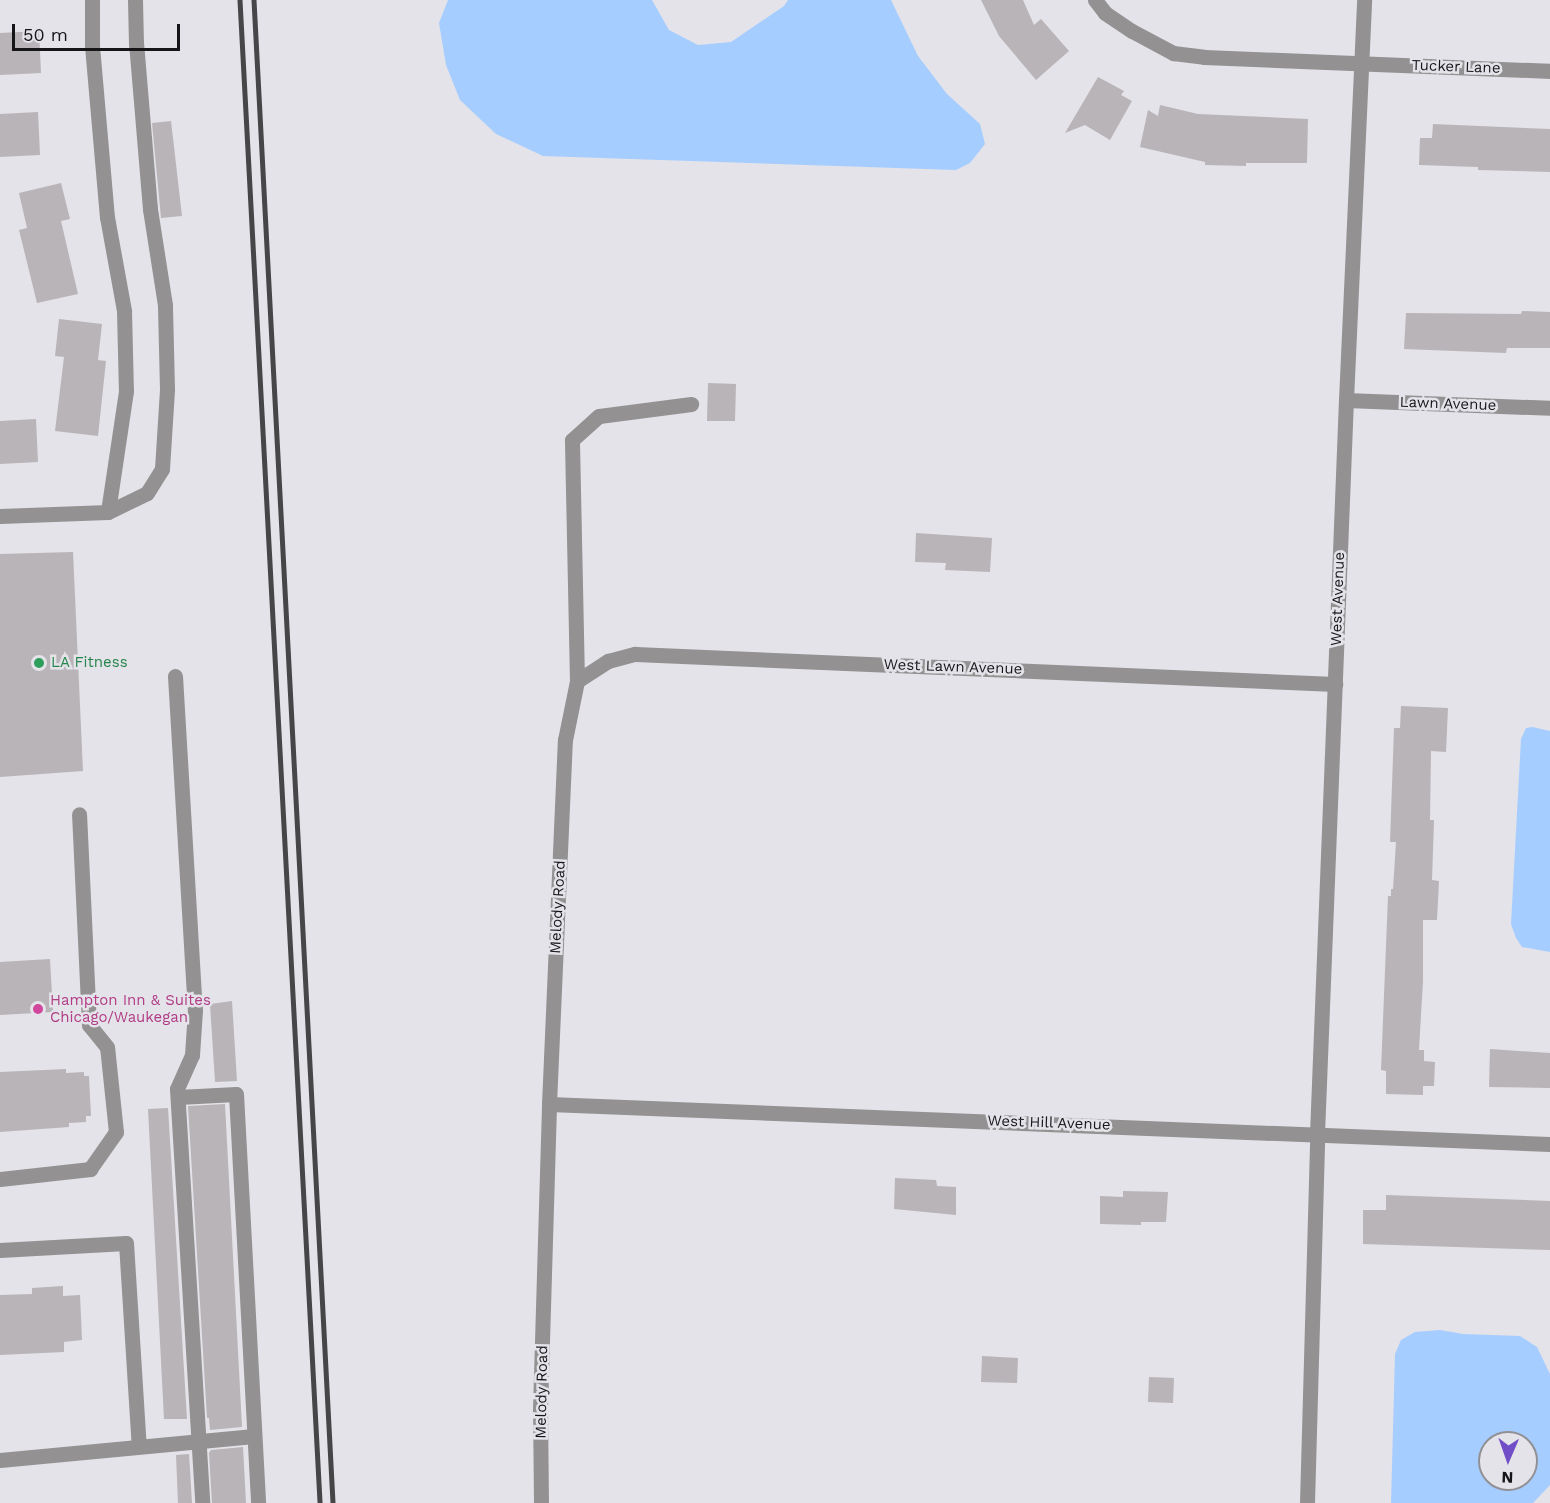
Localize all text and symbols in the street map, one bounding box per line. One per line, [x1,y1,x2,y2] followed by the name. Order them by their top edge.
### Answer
[15,12,183,50] scale bar
[23,24,68,45] text: 50 m
[1411,56,1501,78] street label: Tucker Lane
[1399,393,1497,415] street label: Lawn Avenue
[1327,551,1349,647] street label: West Avenue
[51,654,128,672] place label: LA Fitness
[32,656,46,670] marker: LA Fitness
[883,656,1023,678] street label: West Lawn Avenue
[547,860,569,954] street label: Melody Road
[50,991,211,1026] place label: Hampton Inn & Suites Chicago/Waukegan
[31,1002,45,1016] marker: Hampton Inn & Suites Chicago/Waukegan
[987,1112,1111,1134] street label: West Hill Avenue
[532,1345,552,1439] street label: Melody Road
[1478,1431,1538,1491] north arrow
[1501,1468,1514,1487] text: N

